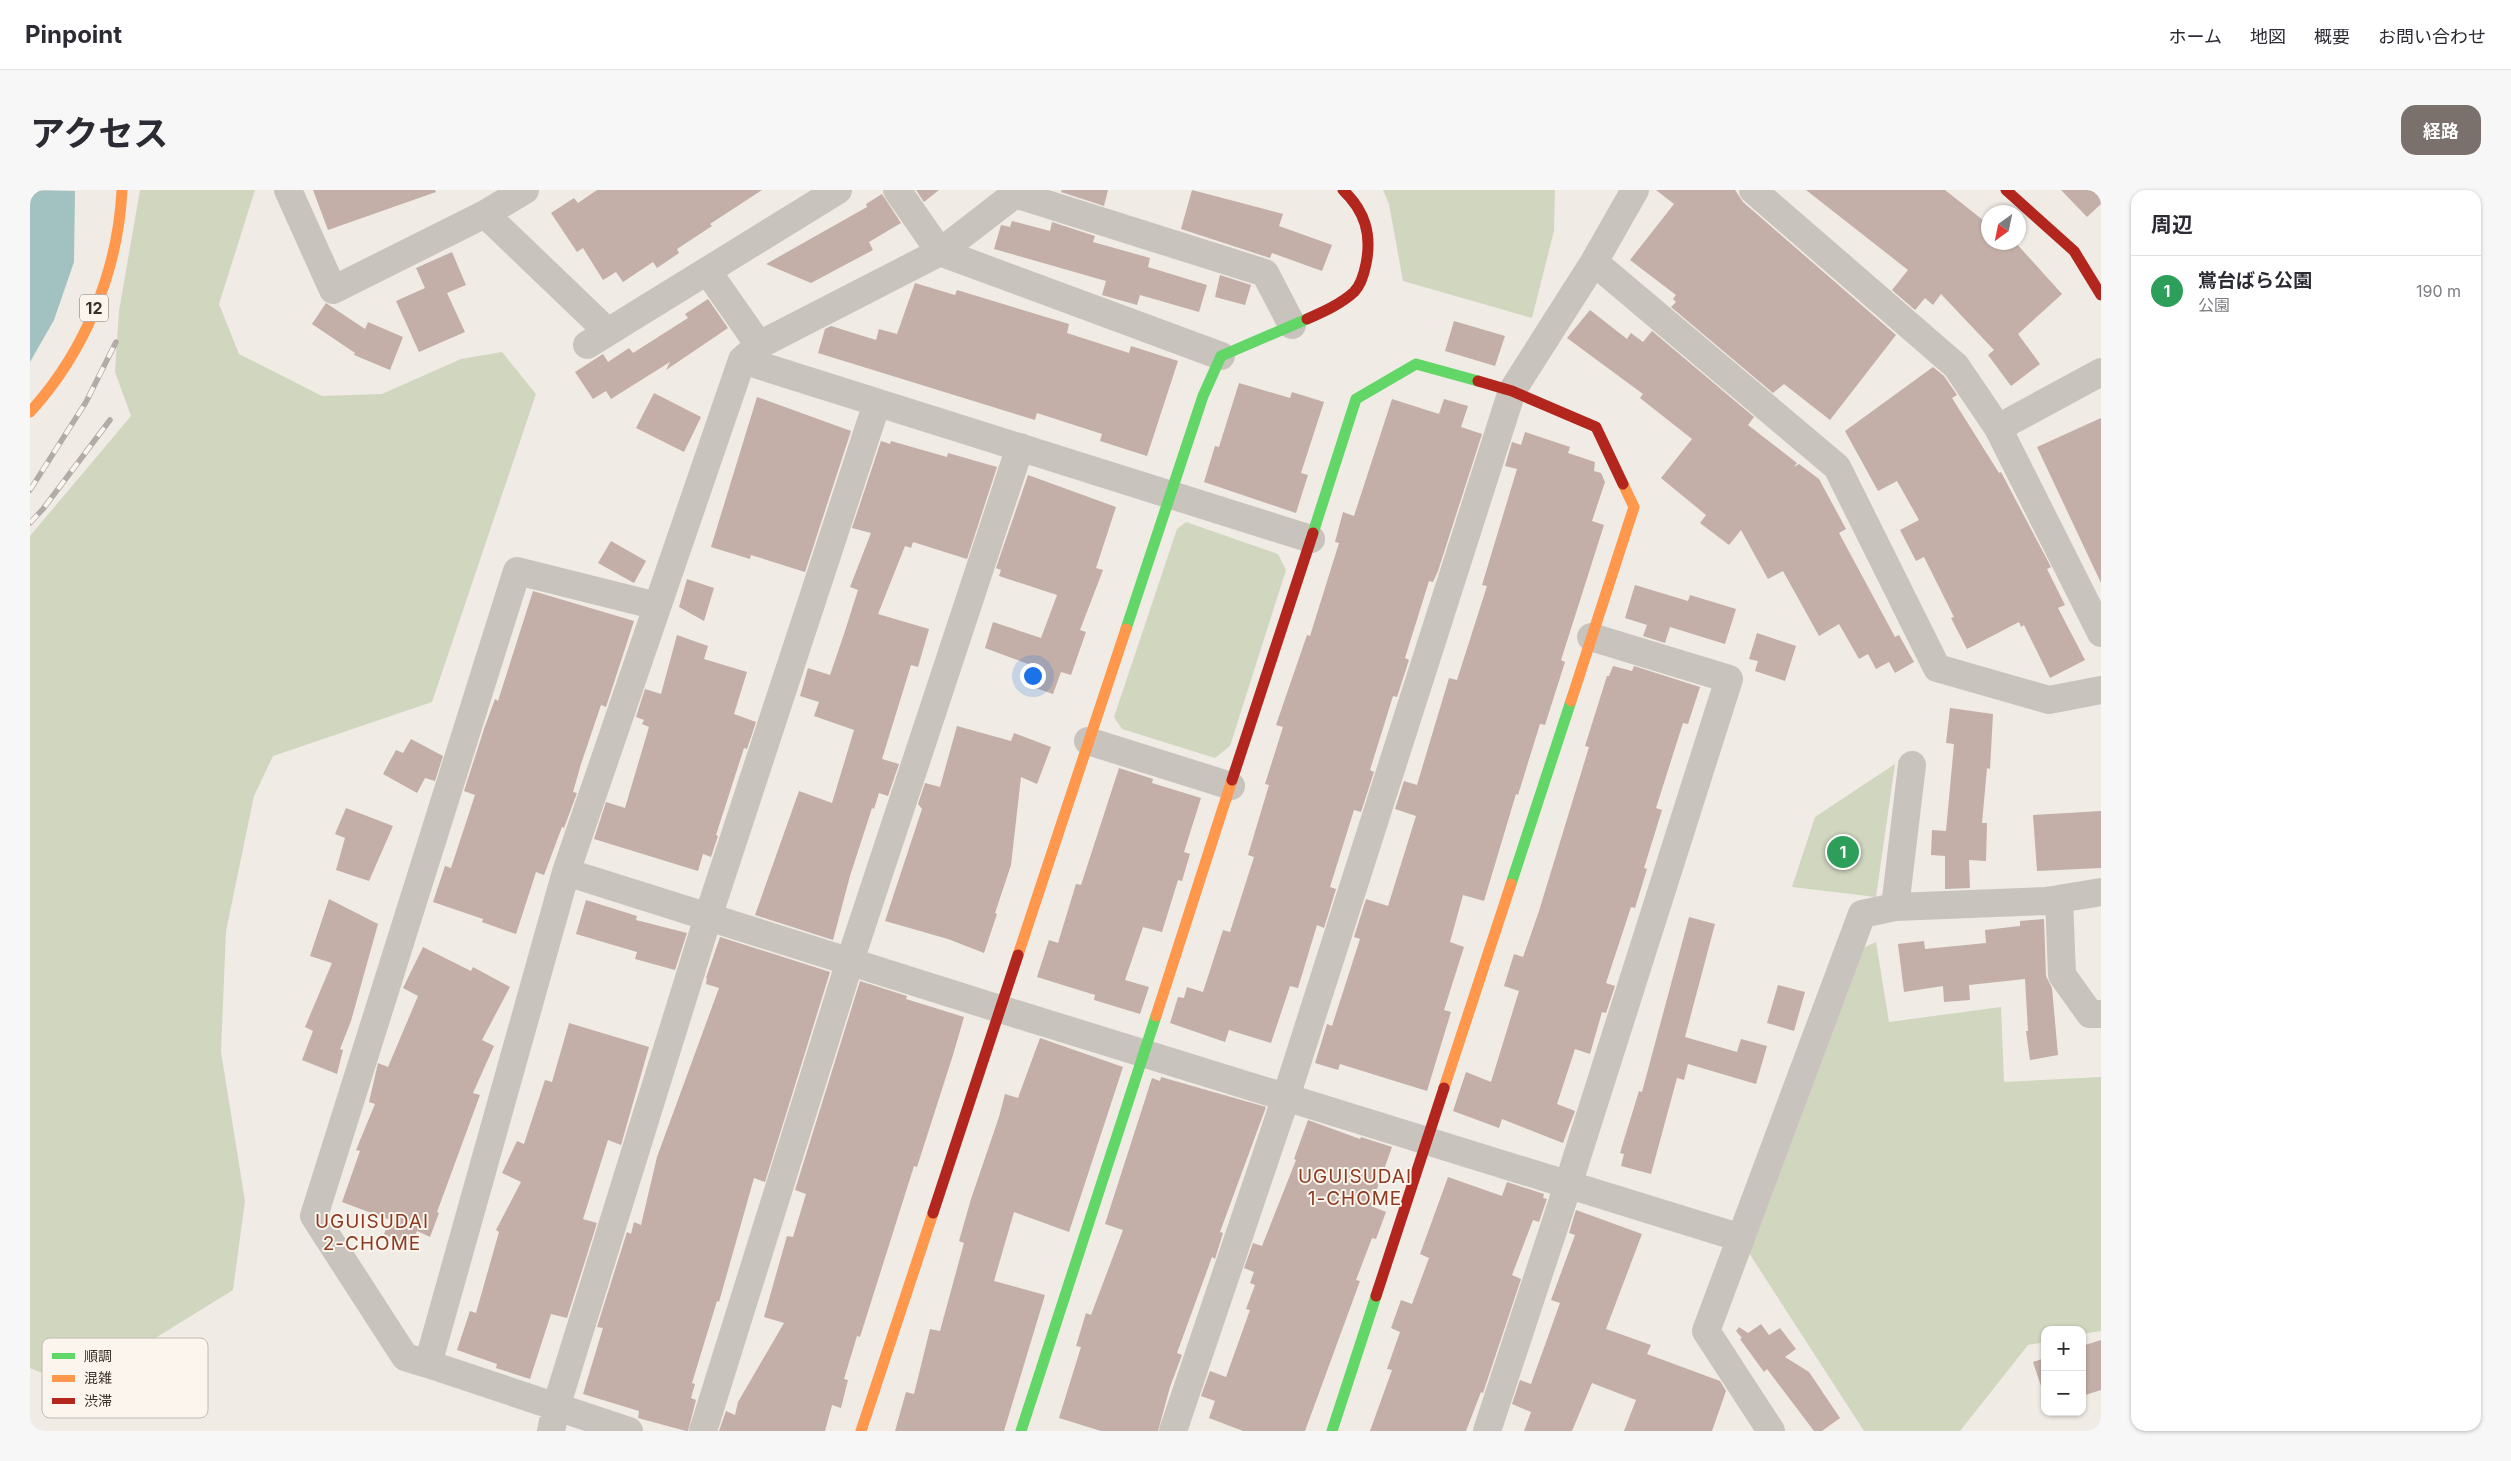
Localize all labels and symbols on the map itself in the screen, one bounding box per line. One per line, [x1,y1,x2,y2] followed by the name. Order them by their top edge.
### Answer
[1981,205,2026,250] north arrow
[80,295,108,322] road number: 12
[1020,663,1046,689] your location
[1827,833,1859,871] pin: 1
[1298,1165,1412,1210] district label: UGUISUDAI 1-CHOME
[315,1210,429,1255] district label: UGUISUDAI 2-CHOME
[42,1338,208,1418] legend
[84,1347,112,1364] text: 順調
[84,1369,112,1386] text: 混雑
[84,1392,112,1409] text: 渋滞

